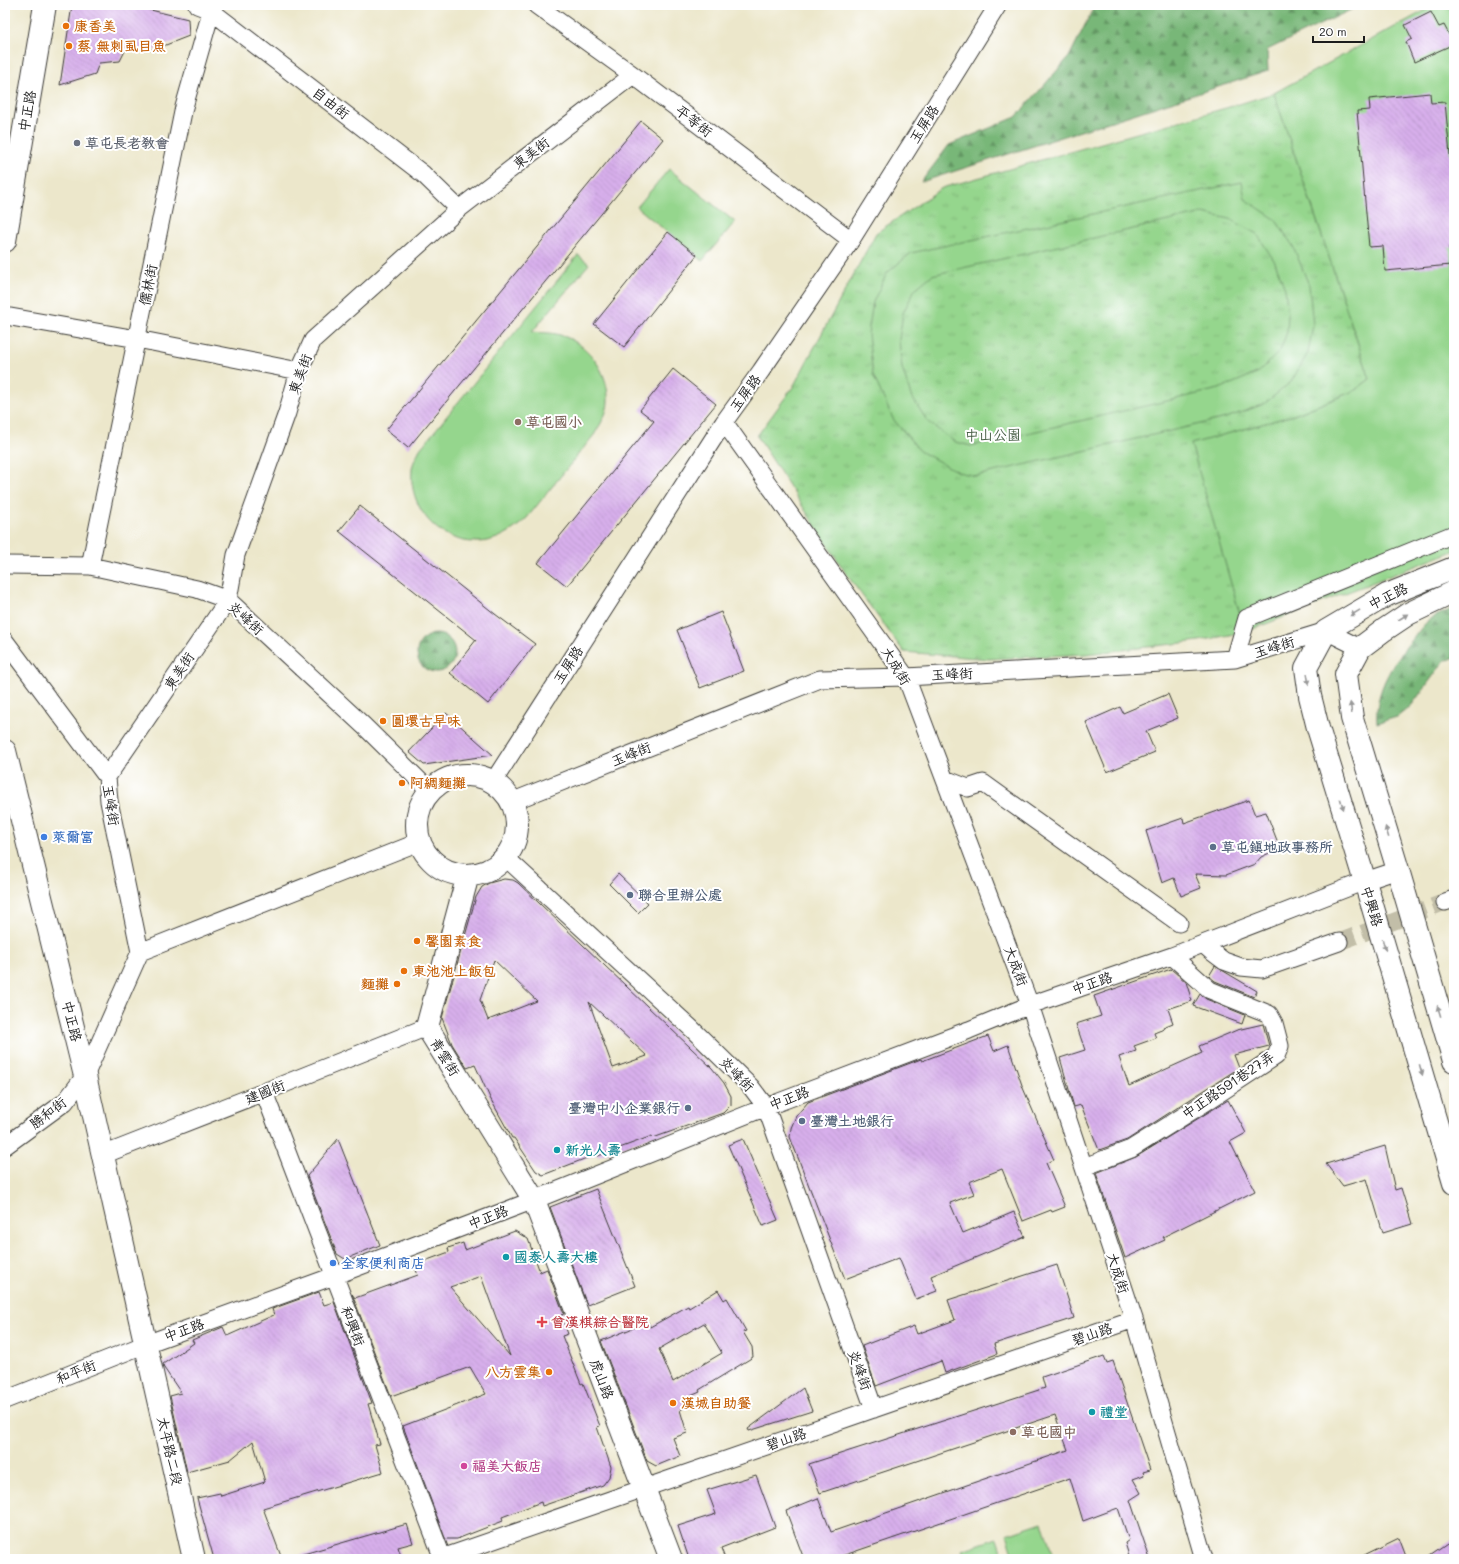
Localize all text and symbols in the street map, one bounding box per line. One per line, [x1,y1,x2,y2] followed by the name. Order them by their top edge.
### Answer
[74,16,116,35] place label: 康香美
[1313,18,1364,44] scale bar
[61,21,71,31] marker: 康香美
[1319,23,1347,39] text: 20 m
[77,36,166,55] place label: 蔡 無刺虱目魚
[64,41,74,51] marker: 蔡 無刺虱目魚
[309,82,354,123] street label: 自由街
[14,89,40,133] street label: 中正路
[672,100,717,141] street label: 平等街
[904,101,943,147] street label: 玉屏路
[508,132,553,173] street label: 東美街
[85,133,169,152] place label: 草屯長老教會
[72,138,82,148] marker: 草屯長老教會
[134,262,161,307] street label: 儒林街
[283,351,316,397] street label: 東美街
[725,370,765,415] street label: 玉屏路
[526,412,582,431] place label: 草屯國小
[513,417,523,427] marker: 草屯國小
[965,425,1021,444] park label: 中山公園
[1365,578,1411,613] street label: 中正路
[224,597,268,639] street label: 炎峰街
[1350,609,1360,617] one-way arrow
[1398,613,1408,621] one-way arrow
[1251,631,1297,662] street label: 玉峰街
[548,642,587,688] street label: 玉屏路
[877,643,916,689] street label: 大成街
[159,648,198,693] street label: 東美街
[931,663,973,684] street label: 玉峰街
[1305,673,1311,685] one-way arrow
[1348,701,1354,714] one-way arrow
[391,711,461,730] place label: 圓環古早味
[378,716,388,726] marker: 圓環古早味
[608,737,654,770] street label: 玉峰街
[410,773,466,792] place label: 阿綢麵攤
[397,778,407,788] marker: 阿綢麵攤
[99,783,124,827] street label: 玉峰街
[1339,799,1345,811] one-way arrow
[1384,826,1390,838] one-way arrow
[52,827,94,846] place label: 萊爾富
[39,832,49,842] marker: 萊爾富
[1221,837,1333,856] place label: 草屯鎮地政事務所
[1208,842,1218,852] marker: 草屯鎮地政事務所
[1357,883,1388,929] street label: 中興路
[638,885,722,904] place label: 聯合里辦公處
[625,890,635,900] marker: 聯合里辦公處
[425,931,481,950] place label: 馨園素食
[412,936,422,946] marker: 馨園素食
[1381,939,1387,951] one-way arrow
[1000,943,1033,989] street label: 大成街
[412,961,496,980] place label: 東池池上飯包
[399,966,409,976] marker: 東池池上飯包
[1069,967,1115,998] street label: 中正路
[361,974,389,993] place label: 麵攤
[392,979,402,989] marker: 麵攤
[58,998,87,1044] street label: 中正路
[1436,1004,1442,1016] one-way arrow
[426,1034,465,1080] street label: 青雲街
[1178,1046,1278,1123] street label: 中正路591巷27弄
[716,1052,759,1095] street label: 炎峰街
[1418,1064,1424,1076] one-way arrow
[242,1075,288,1108] street label: 建國街
[766,1081,812,1114] street label: 中正路
[25,1092,70,1133] street label: 勝和街
[568,1098,680,1117] place label: 臺灣中小企業銀行
[683,1103,693,1113] marker: 臺灣中小企業銀行
[810,1111,894,1130] place label: 臺灣土地銀行
[797,1116,807,1126] marker: 臺灣土地銀行
[565,1140,621,1159] place label: 新光人壽
[552,1145,562,1155] marker: 新光人壽
[465,1200,511,1233] street label: 中正路
[514,1247,598,1266] place label: 國泰人壽大樓
[1103,1250,1134,1296] street label: 大成街
[501,1252,511,1262] marker: 國泰人壽大樓
[341,1253,425,1272] place label: 全家便利商店
[328,1258,338,1268] marker: 全家便利商店
[337,1303,370,1349] street label: 和興街
[551,1312,649,1331] place label: 曾漢棋綜合醫院
[161,1313,207,1346] street label: 中正路
[536,1316,548,1328] marker: 曾漢棋綜合醫院
[1069,1318,1115,1349] street label: 碧山路
[844,1347,877,1393] street label: 炎峰街
[53,1355,99,1388] street label: 和平街
[586,1356,619,1402] street label: 虎山路
[485,1362,541,1381] place label: 八方雲集
[544,1367,554,1377] marker: 八方雲集
[681,1393,751,1412] place label: 漢城自助餐
[668,1398,678,1408] marker: 漢城自助餐
[1100,1402,1128,1421] place label: 禮堂
[1087,1407,1097,1417] marker: 禮堂
[153,1415,188,1487] street label: 太平路二段
[1021,1422,1077,1441] place label: 草屯國中
[763,1423,809,1454] street label: 碧山路
[1008,1427,1018,1437] marker: 草屯國中
[472,1456,542,1475] place label: 福美大飯店
[459,1461,469,1471] marker: 福美大飯店

